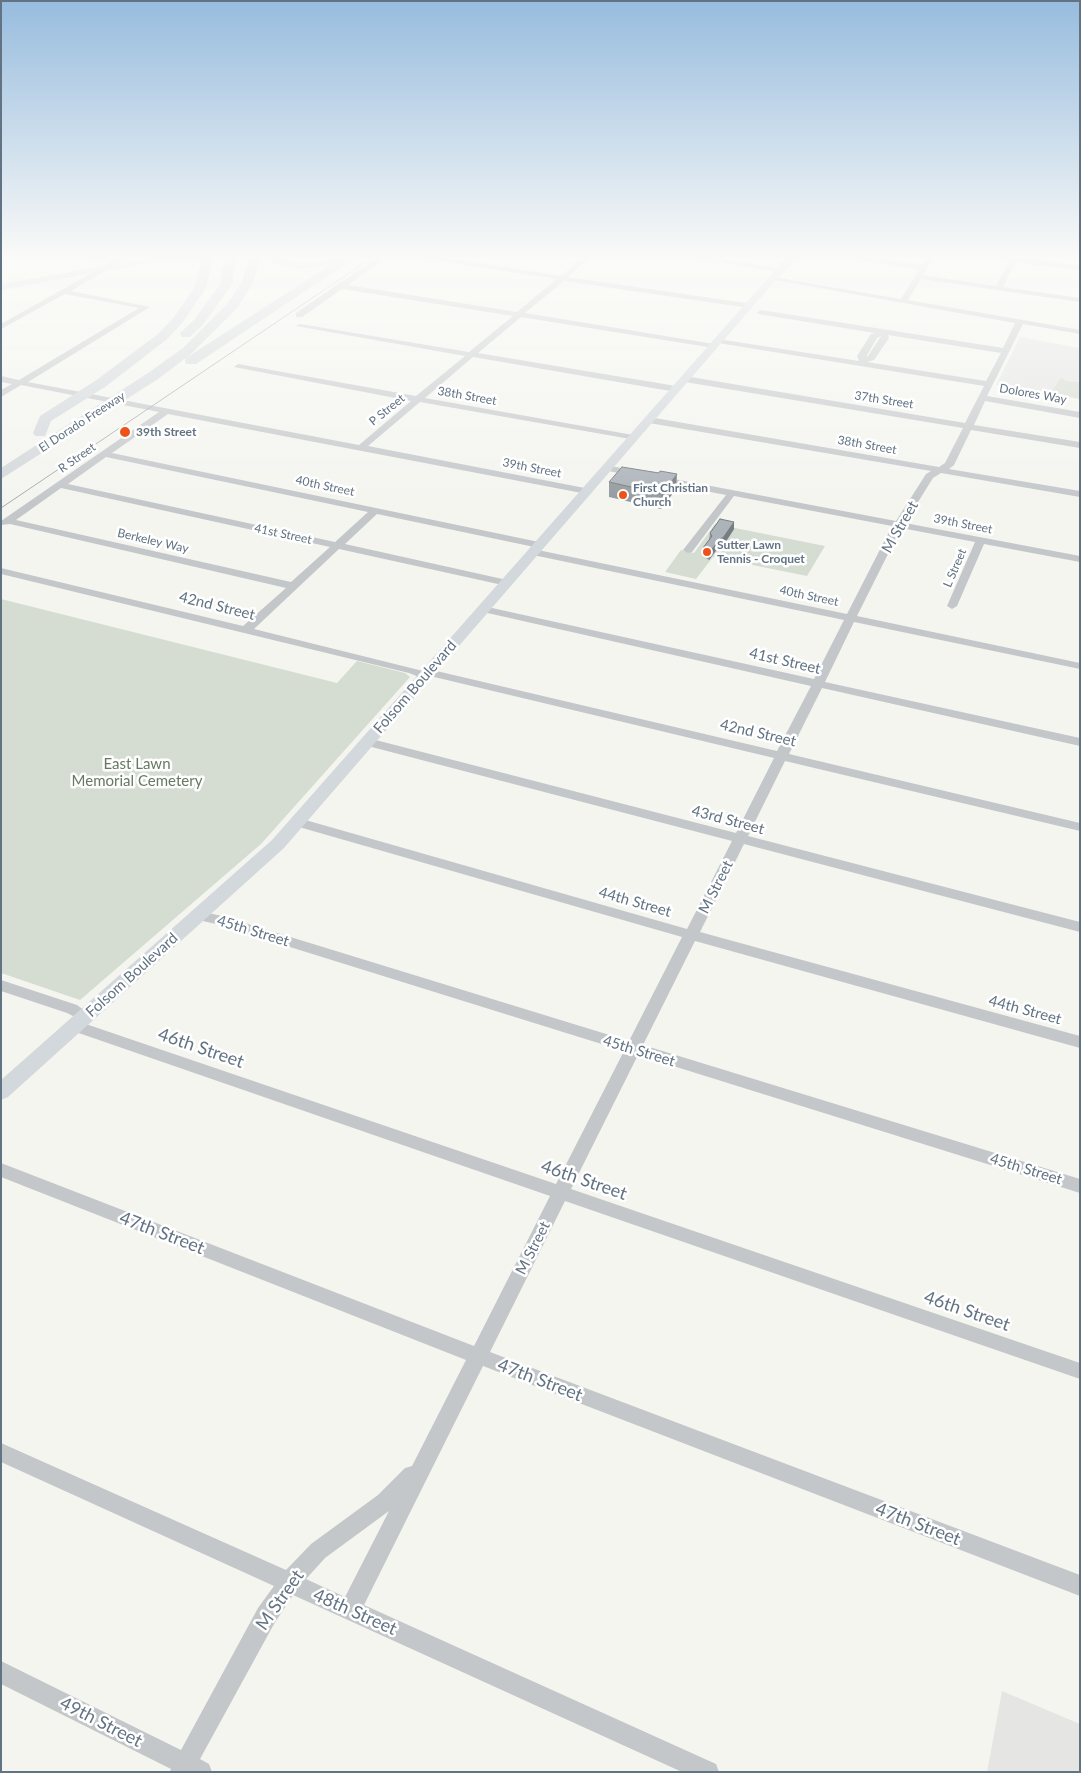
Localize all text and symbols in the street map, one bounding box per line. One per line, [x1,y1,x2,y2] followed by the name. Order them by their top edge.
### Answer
[998,381,1068,407] street label: Dolores Way
[436,384,498,408] street label: 38th Street
[853,388,915,412] street label: 37th Street
[36,389,128,455] street label: El Dorado Freeway
[366,391,408,429] street label: P Street
[118,425,132,439] marker: 39th Street
[136,425,196,439] place label: 39th Street
[836,433,898,457] street label: 38th Street
[56,440,98,476] street label: R Street
[501,455,563,481] street label: 39th Street
[294,473,356,499] street label: 40th Street
[633,481,708,509] place label: First Christian Church
[617,489,629,501] marker: First Christian Church
[878,498,922,556] street label: M Street
[932,511,994,537] street label: 39th Street
[253,521,313,547] street label: 41st Street
[116,526,190,556] street label: Berkeley Way
[717,538,805,566] place label: Sutter Lawn Tennis - Croquet
[701,546,713,558] marker: Sutter Lawn Tennis - Croquet
[940,546,970,590] street label: L Street
[778,583,840,609] street label: 40th Street
[177,588,257,624] street label: 42nd Street
[370,637,460,737] street label: Folsom Boulevard
[748,644,822,678] street label: 41st Street
[718,716,798,750] street label: 42nd Street
[72,755,202,790] park label: East Lawn Memorial Cemetery
[690,802,766,838] street label: 43rd Street
[695,857,737,917] street label: M Street
[597,883,673,921] street label: 44th Street
[215,912,291,950] street label: 45th Street
[82,929,182,1021] street label: Folsom Boulevard
[987,992,1063,1028] street label: 44th Street
[155,1023,247,1073] street label: 46th Street
[601,1032,677,1070] street label: 45th Street
[988,1150,1064,1188] street label: 45th Street
[538,1155,630,1205] street label: 46th Street
[116,1207,208,1259] street label: 47th Street
[512,1218,554,1278] street label: M Street
[921,1286,1013,1336] street label: 46th Street
[494,1354,586,1406] street label: 47th Street
[872,1498,964,1550] street label: 47th Street
[251,1566,309,1634] street label: M Street
[310,1584,400,1640] street label: 48th Street
[56,1692,146,1752] street label: 49th Street

